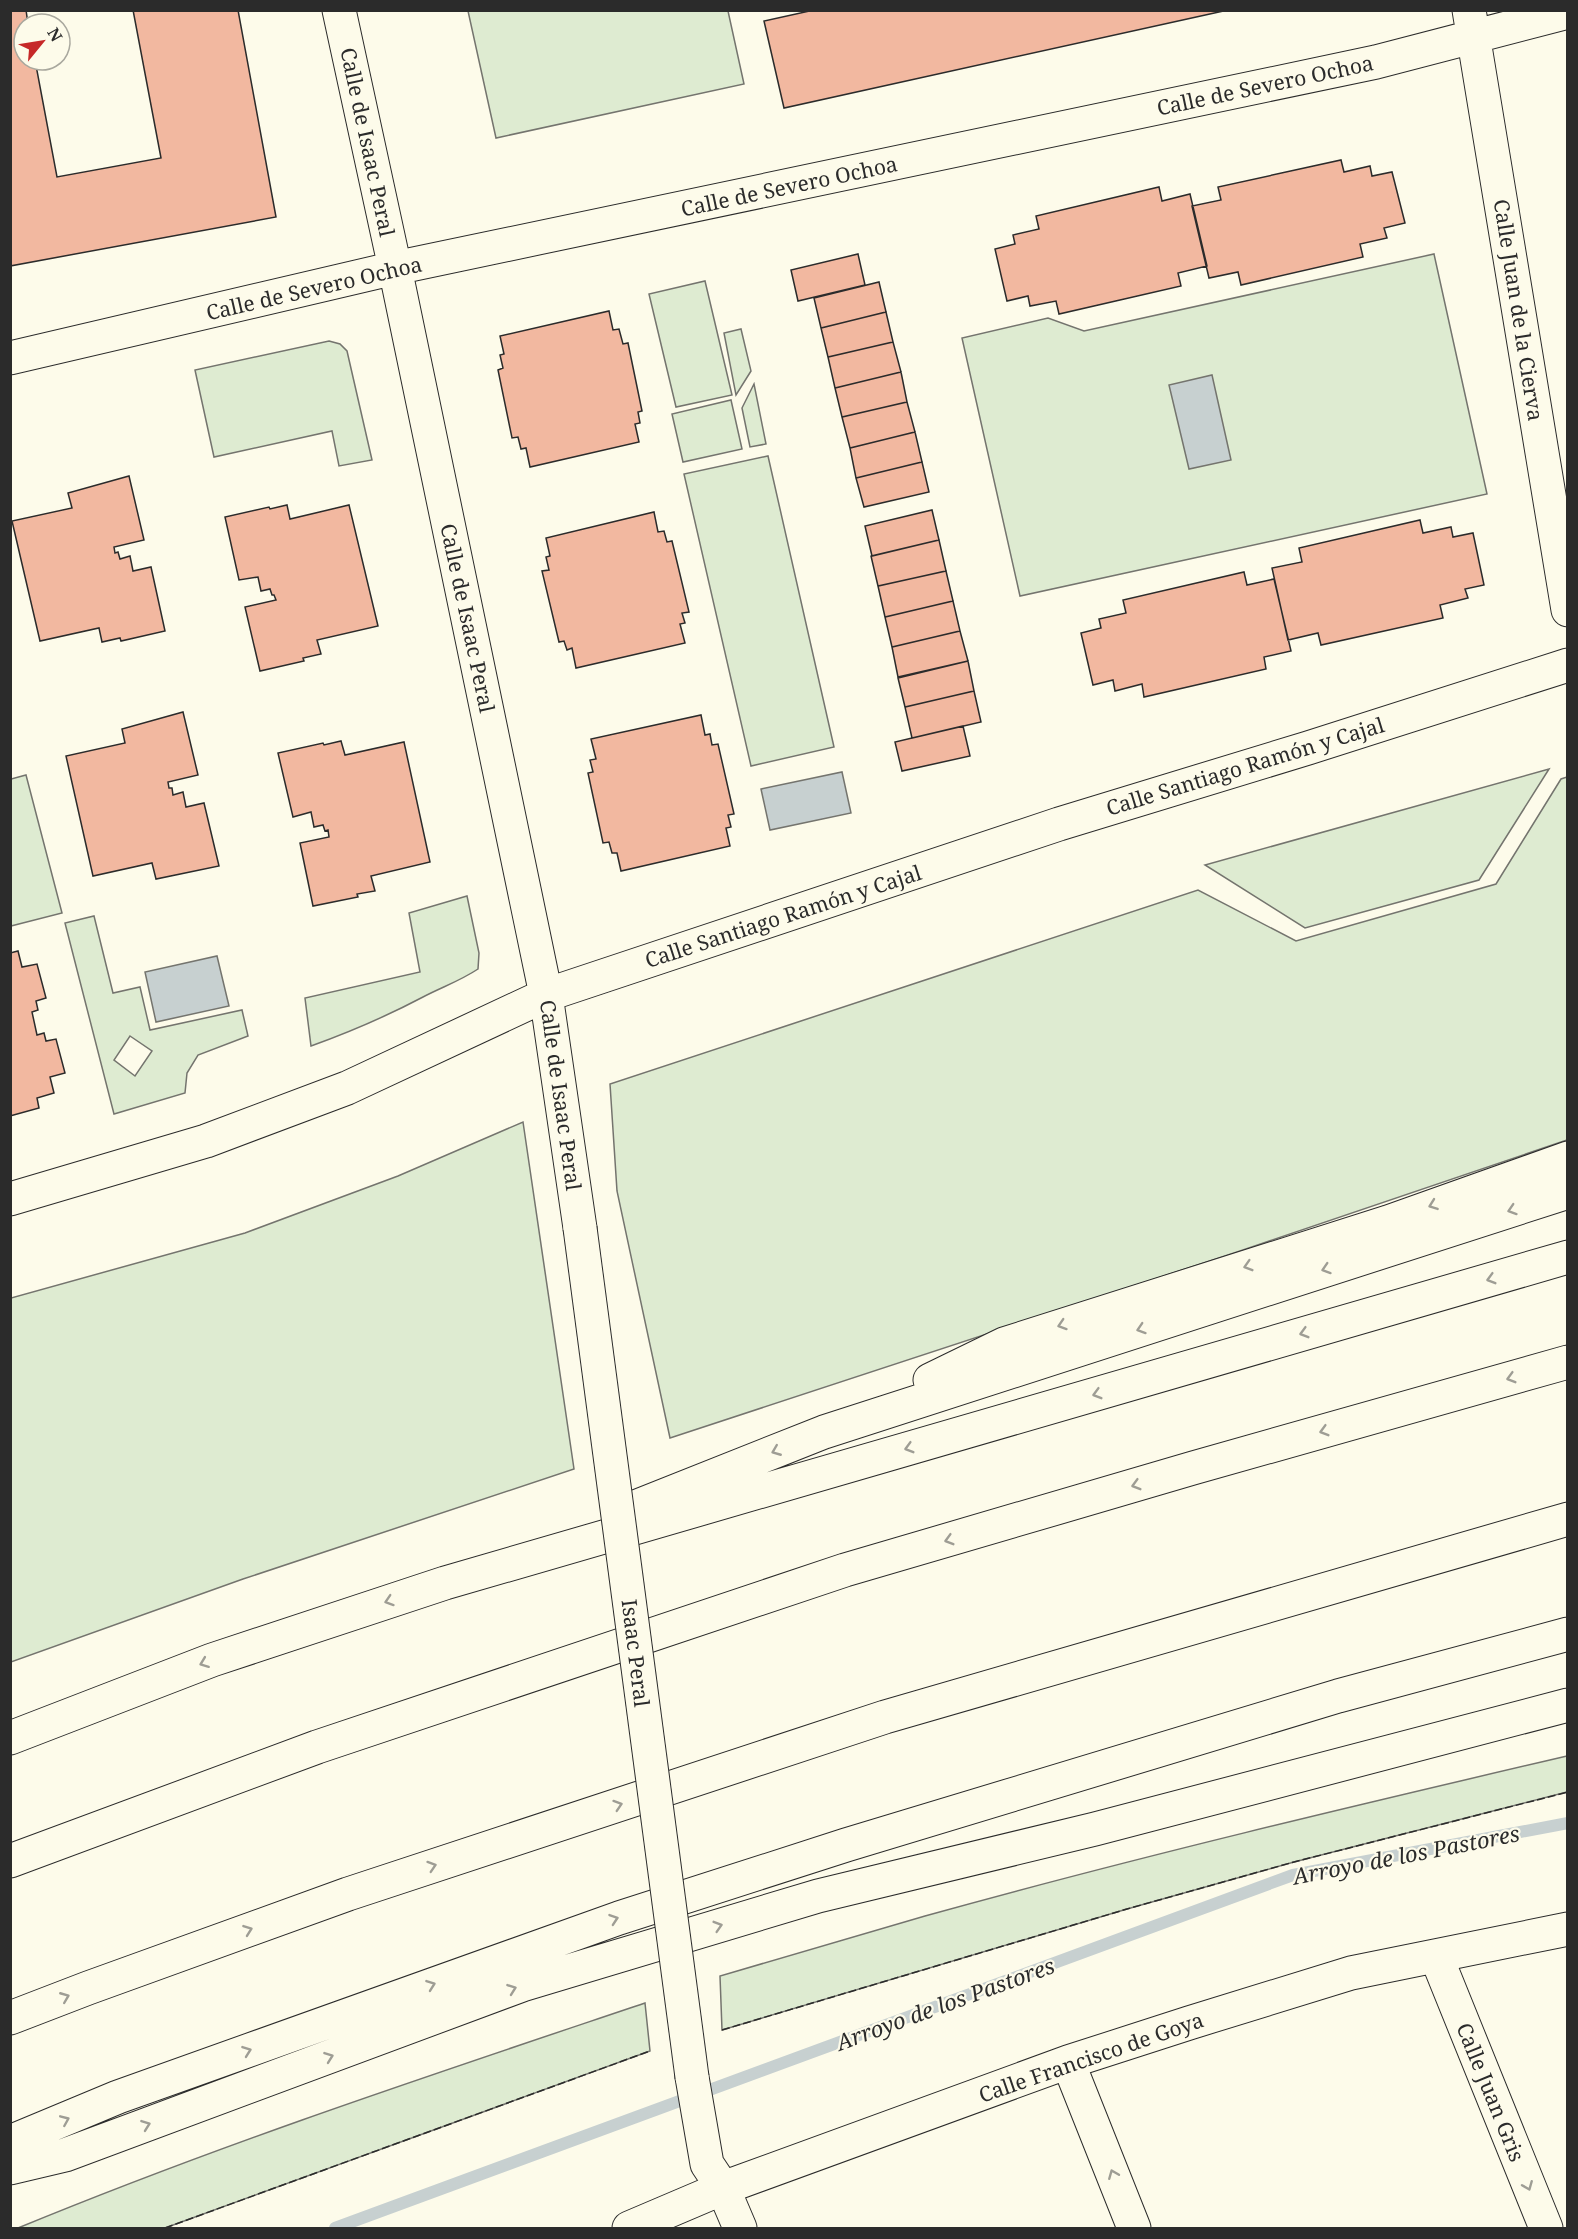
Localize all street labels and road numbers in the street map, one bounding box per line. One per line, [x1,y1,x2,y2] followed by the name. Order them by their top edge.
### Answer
[334,45,402,239] street label: Calle de Isaac Peral
[1154,48,1376,122] street label: Calle de Severo Ochoa
[678,149,900,223] street label: Calle de Severo Ochoa
[1488,197,1550,423] street label: Calle Juan de la Cierva
[203,250,425,326] street label: Calle de Severo Ochoa
[434,521,502,715] street label: Calle de Isaac Peral
[1103,710,1388,822] street label: Calle Santiago Ramón y Cajal
[641,858,925,974] street label: Calle Santiago Ramón y Cajal
[534,998,588,1193] street label: Calle de Isaac Peral
[616,1598,657,1709] street label: Isaac Peral
[975,2005,1207,2109] street label: Calle Francisco de Goya
[1450,2019,1532,2165] street label: Calle Juan Gris

